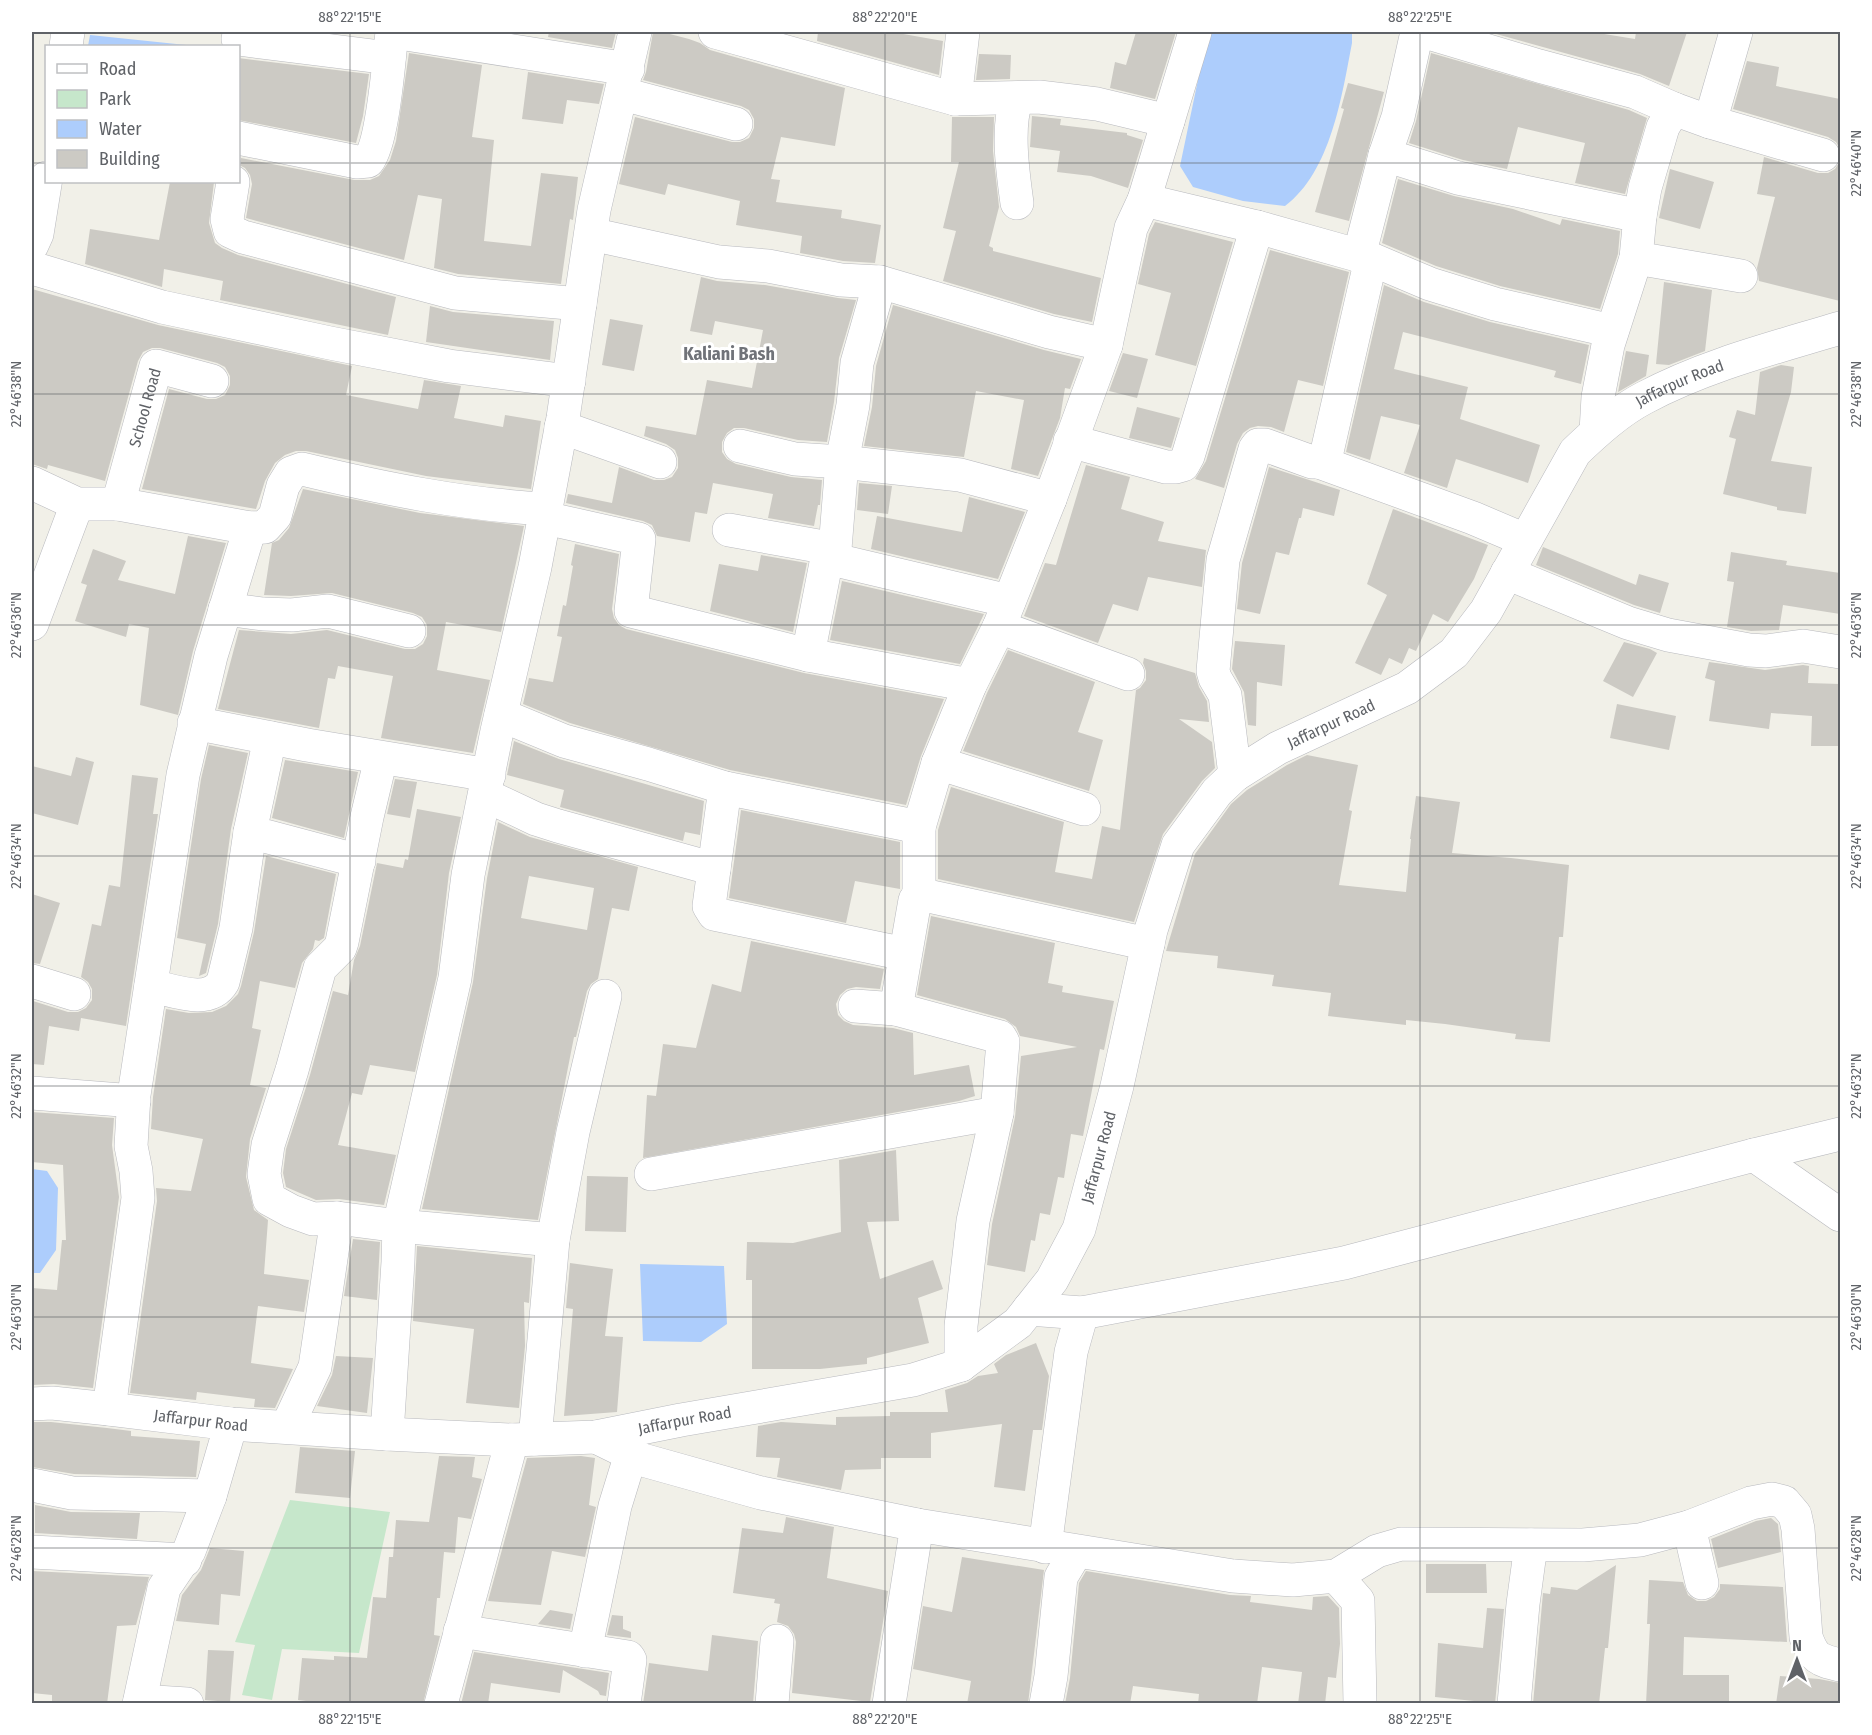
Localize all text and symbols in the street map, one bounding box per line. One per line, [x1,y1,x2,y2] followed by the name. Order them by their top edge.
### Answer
[318,8,382,26] text: 88°22'15"E
[852,8,918,26] text: 88°22'20"E
[1388,8,1452,26] text: 88°22'25"E
[45,45,240,183] legend
[99,58,136,80] text: Road
[99,88,132,110] text: Park
[99,118,142,140] text: Water
[1847,130,1865,196] text: 22°46'40"N
[99,148,160,170] text: Building
[683,343,775,365] district label: Kaliani Bash
[1632,355,1726,410] street label: Jaffarpur Road
[7,361,25,427] text: 22°46'38"N
[1847,361,1865,427] text: 22°46'38"N
[125,366,164,449] street label: School Road
[7,592,25,658] text: 22°46'36"N
[1847,592,1865,658] text: 22°46'36"N
[1284,695,1378,752] street label: Jaffarpur Road
[7,823,25,889] text: 22°46'34"N
[1847,823,1865,889] text: 22°46'34"N
[7,1053,25,1119] text: 22°46'32"N
[1847,1053,1865,1119] text: 22°46'32"N
[1077,1109,1119,1205] street label: Jaffarpur Road
[7,1284,25,1350] text: 22°46'30"N
[1847,1284,1865,1350] text: 22°46'30"N
[636,1402,733,1438] street label: Jaffarpur Road
[153,1405,249,1435] street label: Jaffarpur Road
[7,1515,25,1581] text: 22°46'28"N
[1847,1515,1865,1581] text: 22°46'28"N
[1767,1630,1827,1690] north arrow
[1792,1636,1802,1655] text: N
[318,1710,382,1728] text: 88°22'15"E
[852,1710,918,1728] text: 88°22'20"E
[1388,1710,1452,1728] text: 88°22'25"E

